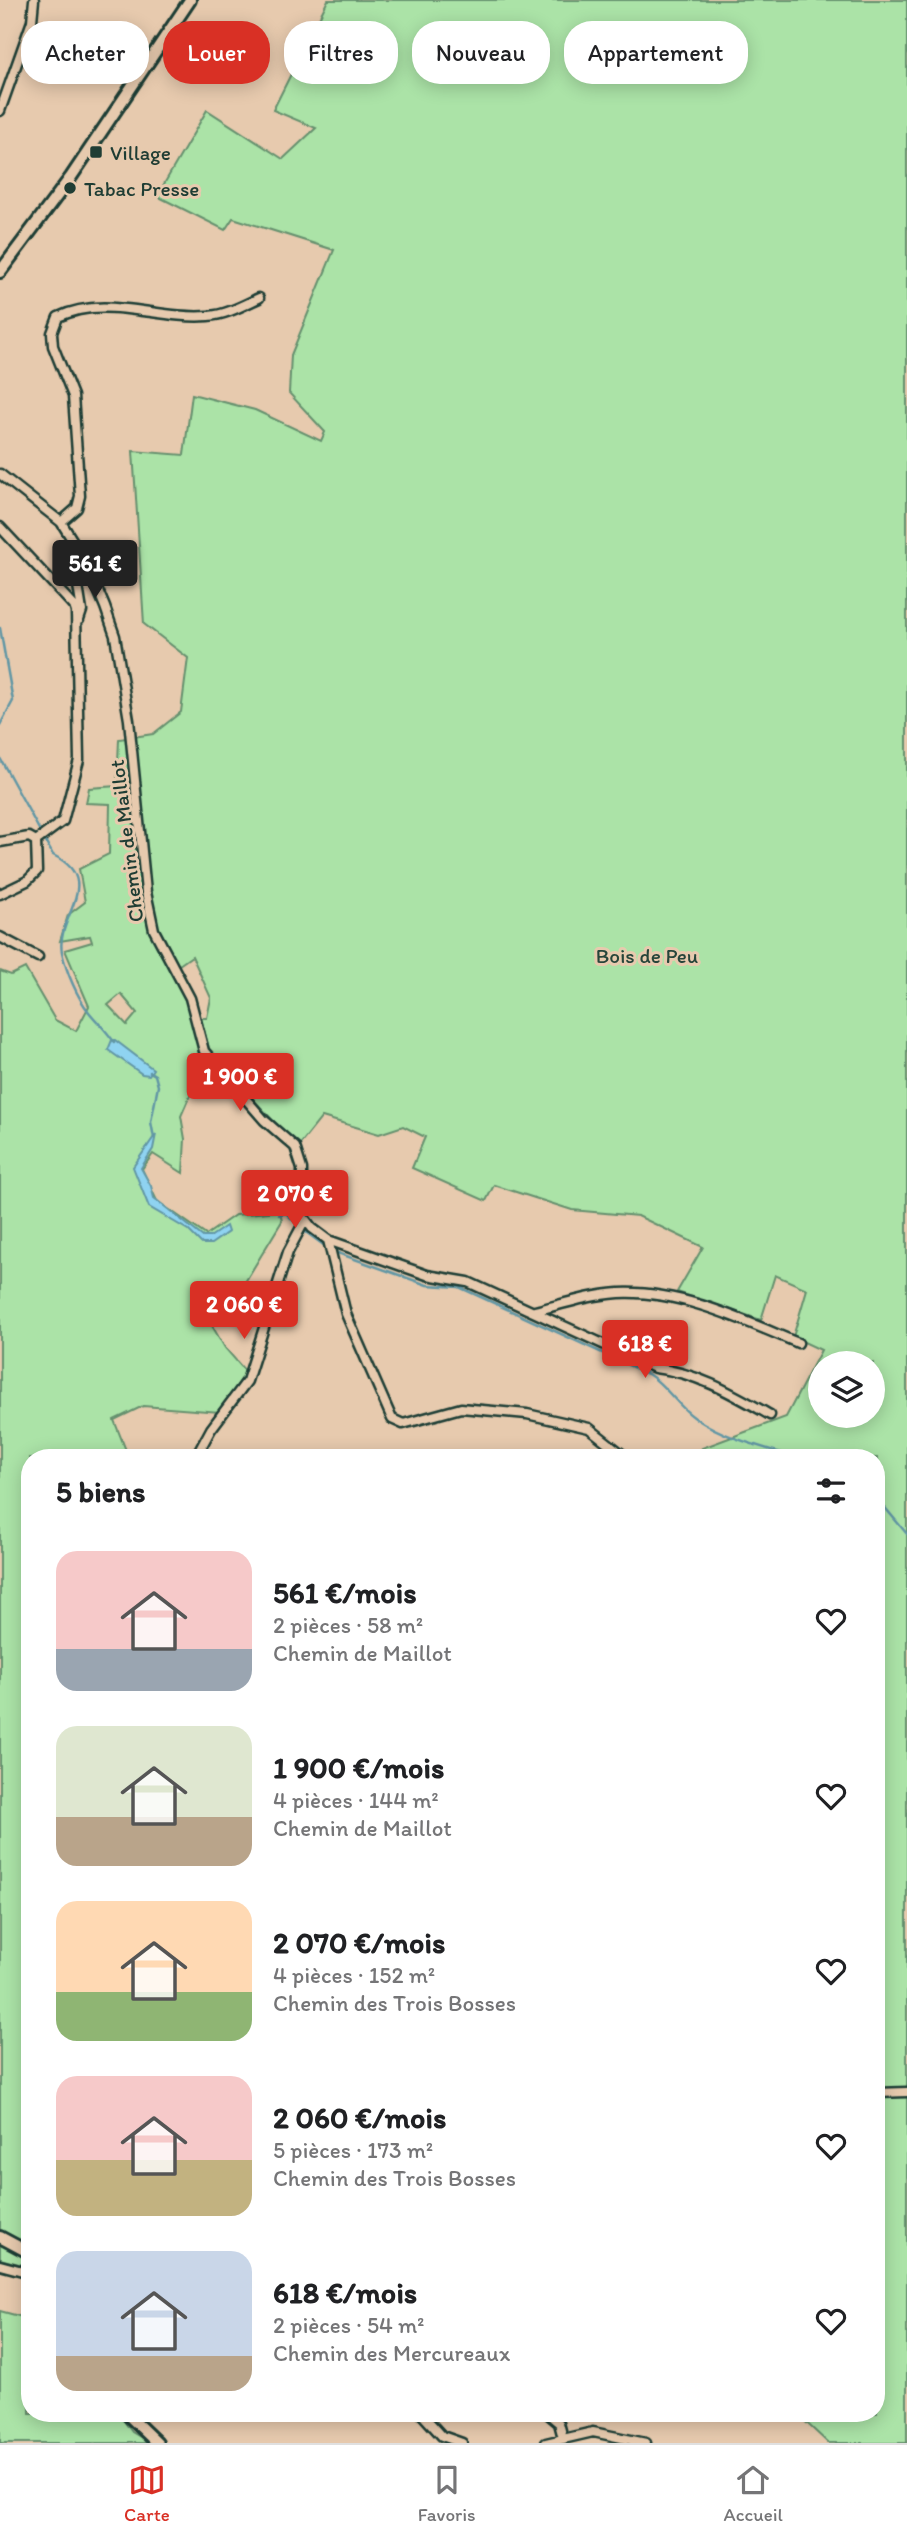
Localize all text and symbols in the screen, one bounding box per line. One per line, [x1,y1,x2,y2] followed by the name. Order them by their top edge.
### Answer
[21,21,149,84] chip: Acheter
[163,21,270,84] chip: Louer
[284,21,398,84] chip: Filtres
[412,21,550,84] chip: Nouveau
[564,21,748,84] chip: Appartement
[110,140,171,165] place label: Village
[88,144,104,160] marker: Village
[84,176,199,201] place label: Tabac Presse
[62,180,78,196] marker: Tabac Presse
[46,540,144,600] pin: 561 €
[68,549,122,577] text: 561 €
[104,758,148,924] street label: Chemin de Maillot
[596,943,698,968] park label: Bois de Peu
[175,1054,305,1113] pin: 1 900 €
[203,1062,277,1090] text: 1 900 €
[230,1170,360,1230] pin: 2 070 €
[257,1179,333,1207] text: 2 070 €
[179,1282,309,1341] pin: 2 060 €
[206,1290,282,1318] text: 2 060 €
[596,1320,694,1380] pin: 618 €
[618,1329,672,1357] text: 618 €
[808,1351,885,1428] map controls
[808,1351,885,1428] button: layers
[812,1472,850,1510] icon: filters
[56,1473,146,1510] text: 5 biens
[273,1574,417,1611] text: 561 €/mois
[112,1579,196,1663] icon: home
[812,1602,850,1640] icon: heart
[273,1611,423,1639] text: 2 pièces · 58 m²
[273,1639,452,1667] text: Chemin de Maillot
[273,1749,444,1786] text: 1 900 €/mois
[112,1754,196,1838] icon: home
[812,1777,850,1815] icon: heart
[273,1786,439,1814] text: 4 pièces · 144 m²
[273,1814,452,1842] text: Chemin de Maillot
[273,1924,445,1961] text: 2 070 €/mois
[112,1929,196,2013] icon: home
[812,1952,850,1990] icon: heart
[273,1961,435,1989] text: 4 pièces · 152 m²
[273,1989,516,2017] text: Chemin des Trois Bosses
[273,2099,446,2136] text: 2 060 €/mois
[112,2104,196,2188] icon: home
[812,2127,850,2165] icon: heart
[273,2136,433,2164] text: 5 pièces · 173 m²
[273,2164,516,2192] text: Chemin des Trois Bosses
[273,2274,417,2311] text: 618 €/mois
[112,2279,196,2363] icon: home
[812,2302,850,2340] icon: heart
[273,2311,425,2339] text: 2 pièces · 54 m²
[273,2339,510,2367] text: Chemin des Mercureaux
[124,2461,170,2526] tab: Carte
[418,2461,476,2526] tab: Favoris
[724,2461,783,2526] tab: Accueil

